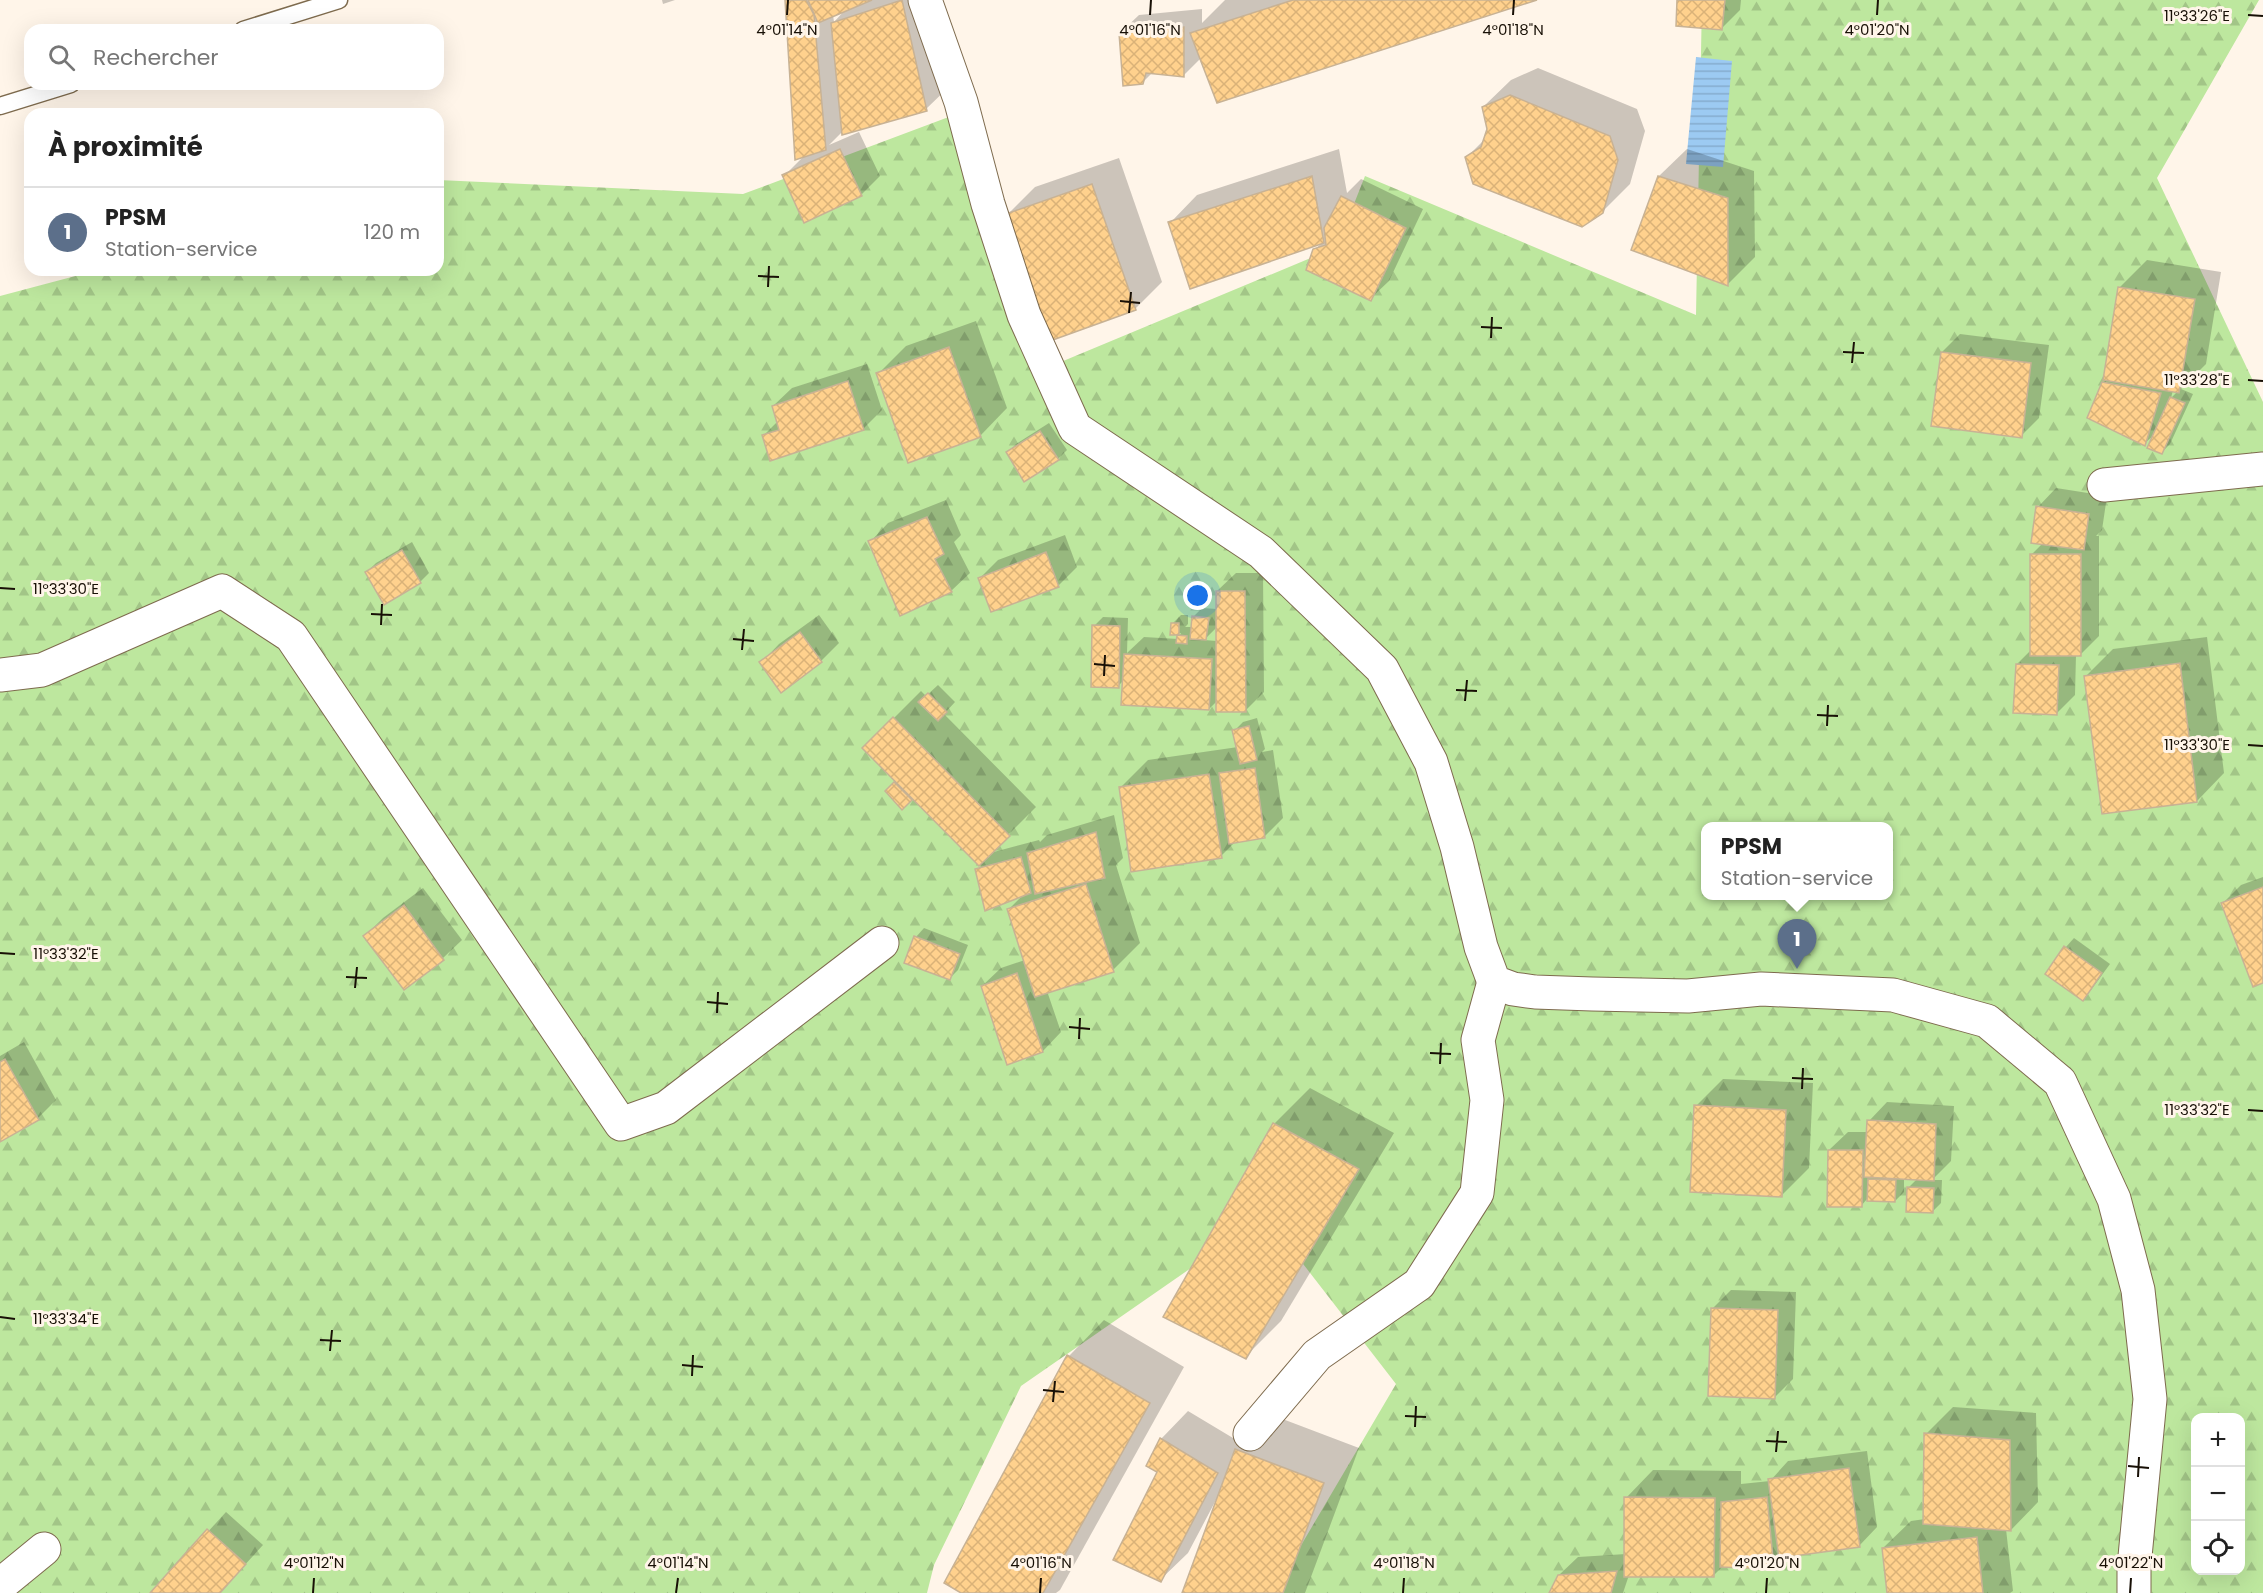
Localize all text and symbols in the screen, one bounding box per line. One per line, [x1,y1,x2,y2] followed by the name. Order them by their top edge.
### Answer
[2164,5,2230,26] text: 11°33'26"E
[756,19,818,40] text: 4°01'14"N
[1119,19,1181,40] text: 4°01'16"N
[1482,19,1544,40] text: 4°01'18"N
[1844,19,1910,40] text: 4°01'20"N
[24,24,444,90] search box
[45,41,78,74] icon: search
[93,42,219,73] text: Rechercher
[48,129,203,165] text: À proximité
[105,202,166,233] text: PPSM
[64,218,71,246] text: 1
[364,218,420,246] text: 120 m
[105,235,257,263] text: Station-service
[2164,369,2230,390] text: 11°33'28"E
[33,578,99,599] text: 11°33'30"E
[1183,581,1212,610] your location
[2164,734,2230,755] text: 11°33'30"E
[1701,822,1893,900] popup
[1721,831,1782,862] text: PPSM
[1721,864,1873,892] text: Station-service
[1778,920,1816,969] pin: 1
[33,943,99,964] text: 11°33'32"E
[2164,1099,2230,1120] text: 11°33'32"E
[33,1308,99,1329] text: 11°33'34"E
[2191,1413,2245,1575] map controls
[2191,1413,2245,1467] button: +
[2191,1467,2245,1521] button: −
[2191,1521,2245,1575] button: locate
[284,1552,344,1573] text: 4°01'12"N
[647,1552,709,1573] text: 4°01'14"N
[1010,1552,1072,1573] text: 4°01'16"N
[1373,1552,1435,1573] text: 4°01'18"N
[1734,1552,1800,1573] text: 4°01'20"N
[2099,1552,2163,1573] text: 4°01'22"N

